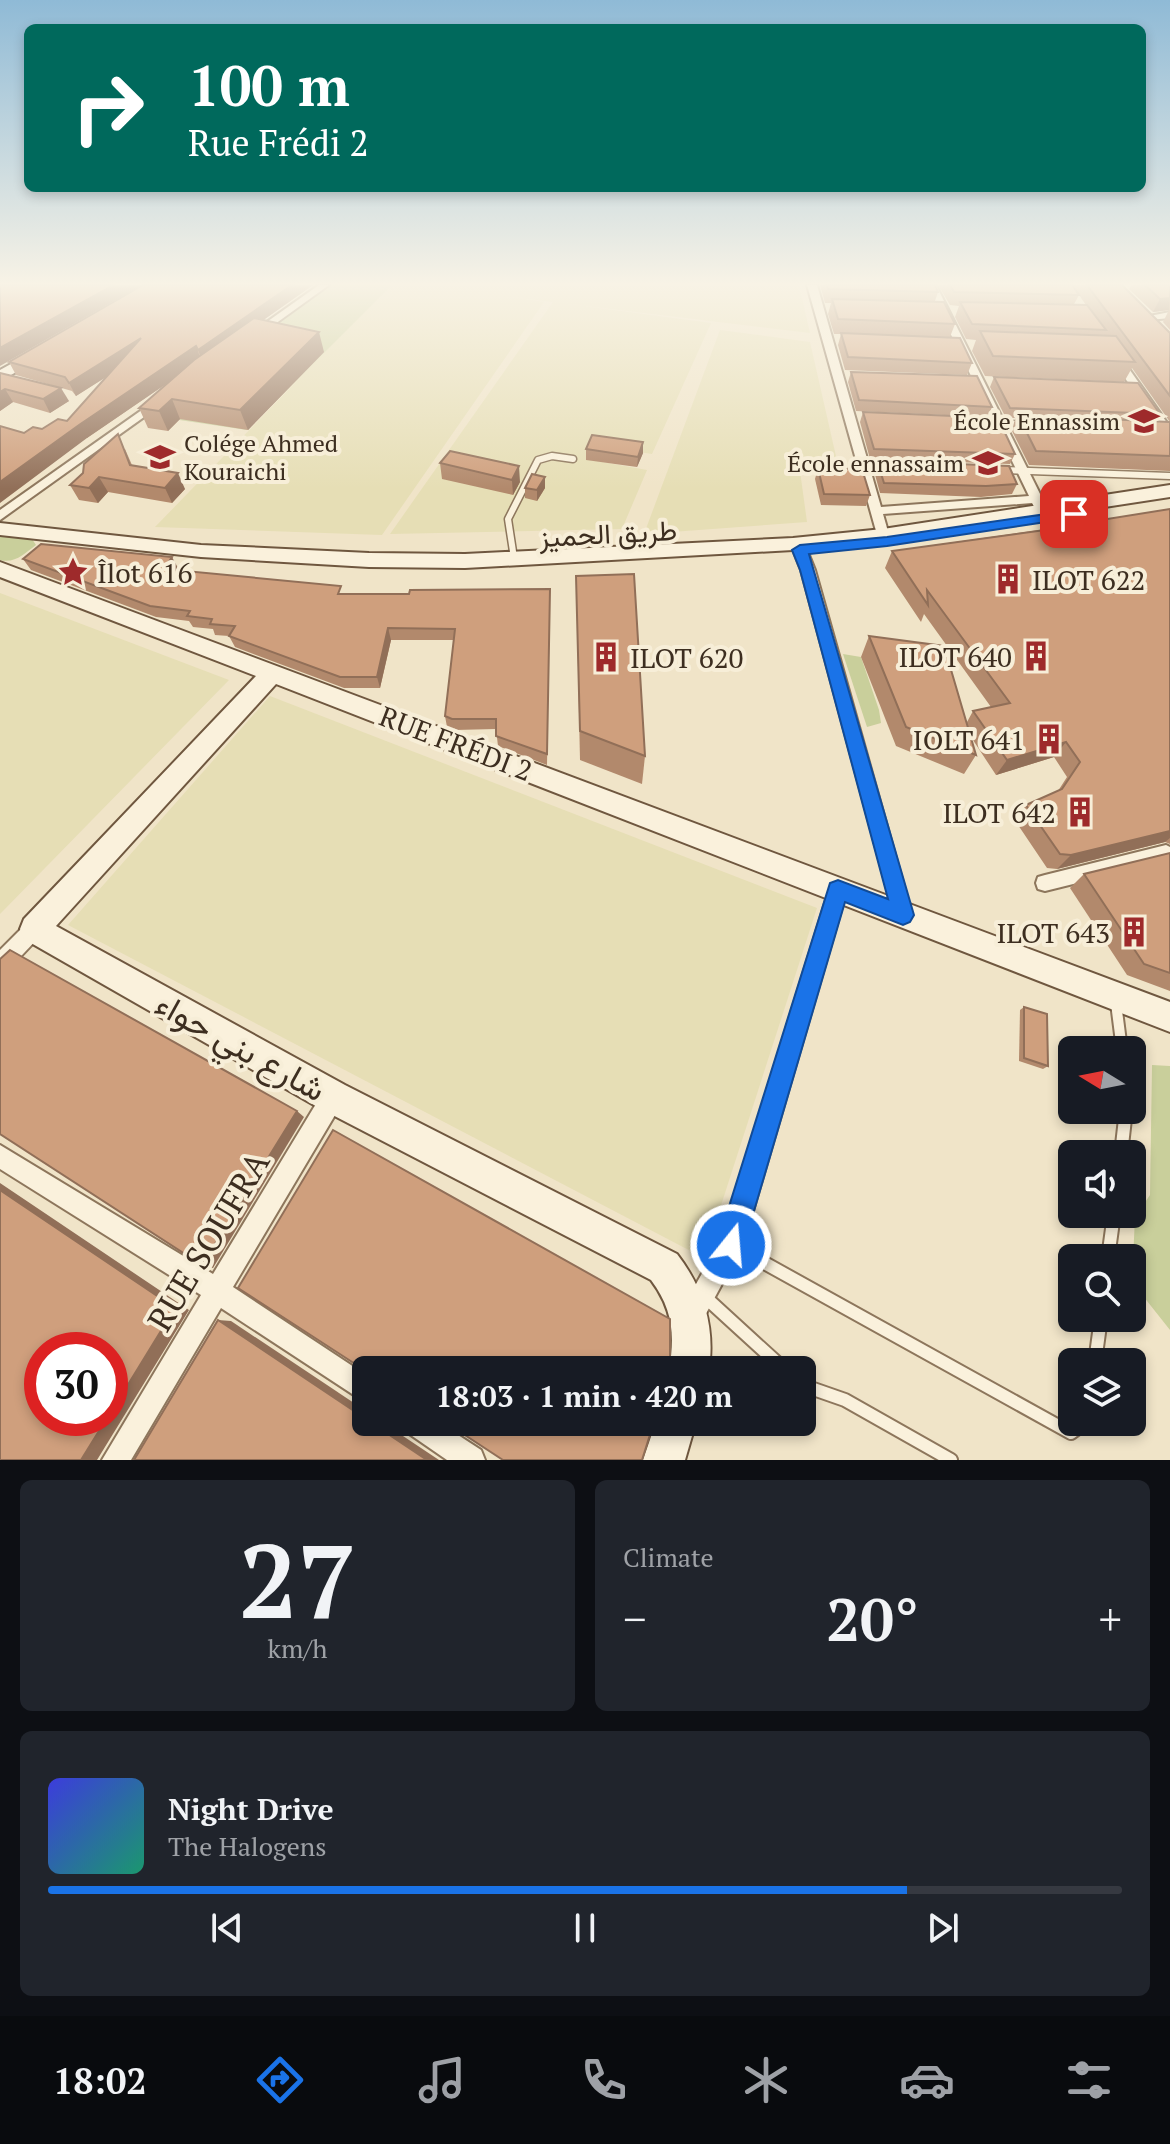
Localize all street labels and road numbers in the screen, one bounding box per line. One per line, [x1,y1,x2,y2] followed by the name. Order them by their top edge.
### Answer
[537,511,678,555] street label: طريق الحميز
[374,697,538,789] street label: RUE FRÉDI 2
[145,981,334,1117] street label: شارع بني حواء
[137,1142,280,1339] street label: RUE SOUFRA

